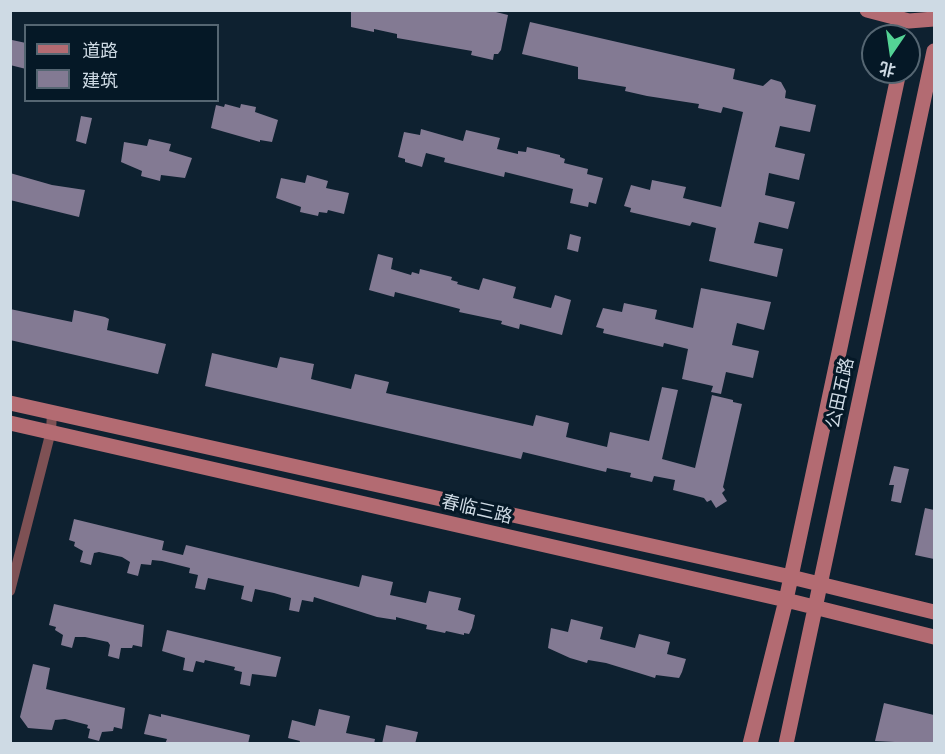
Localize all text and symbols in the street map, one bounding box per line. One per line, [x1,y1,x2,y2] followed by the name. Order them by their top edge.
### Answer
[24,24,219,102] legend
[861,24,921,84] north arrow
[82,39,118,61] text: 道路
[877,59,897,81] text: 北
[82,69,118,91] text: 建筑
[822,356,858,430] street label: 公田五路
[439,490,515,528] street label: 春临三路

